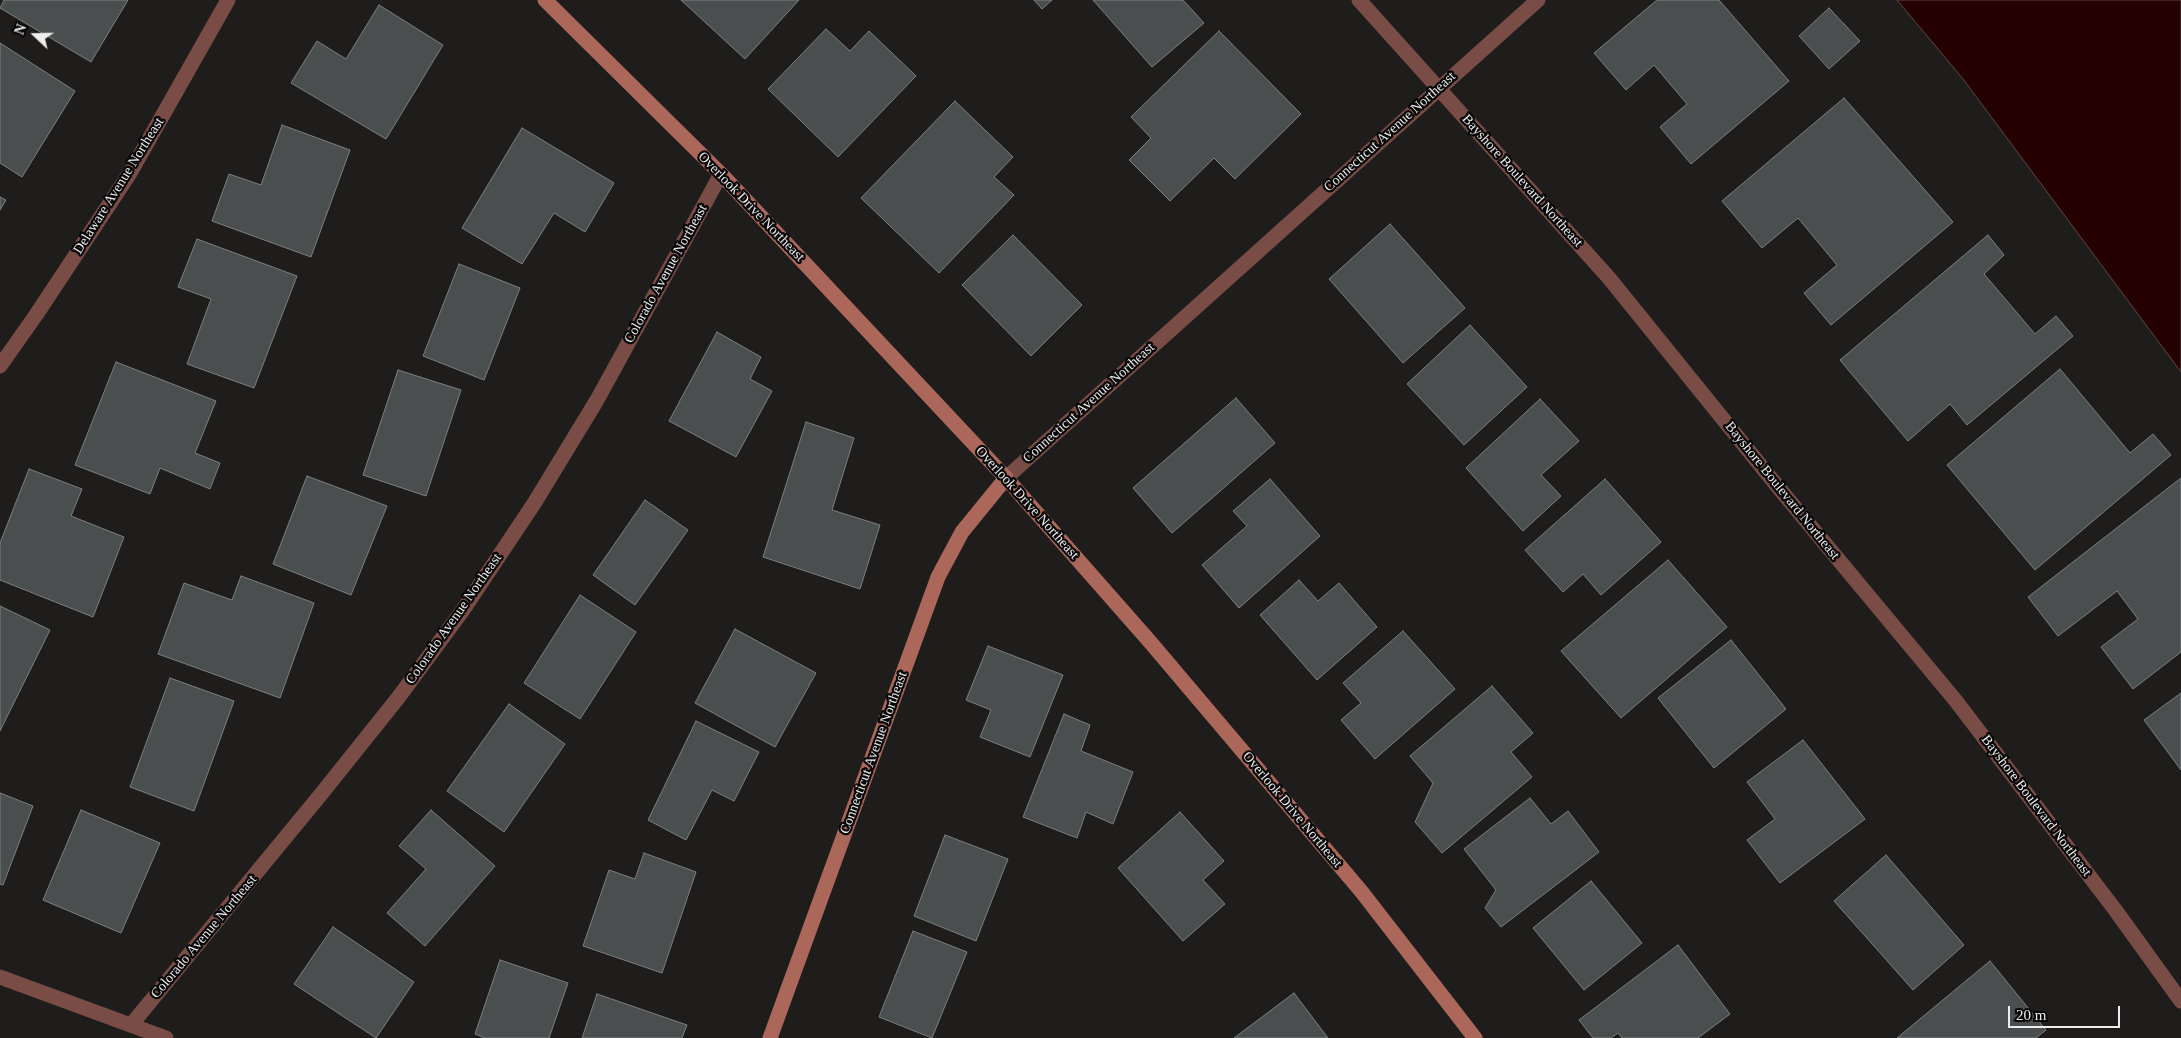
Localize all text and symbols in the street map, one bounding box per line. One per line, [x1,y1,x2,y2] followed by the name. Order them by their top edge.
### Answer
[10,10,60,60] north arrow
[12,22,29,37] text: N
[1321,68,1459,196] street label: Connecticut Avenue Northeast
[1458,111,1586,251] street label: Bayshore Boulevard Northeast
[70,115,168,257] street label: Delaware Avenue Northeast
[694,149,808,265] street label: Overlook Drive Northeast
[621,202,711,346] street label: Colorado Avenue Northeast
[1020,339,1158,467] street label: Connecticut Avenue Northeast
[1721,419,1843,563] street label: Bayshore Boulevard Northeast
[972,443,1082,563] street label: Overlook Drive Northeast
[402,550,506,688] street label: Colorado Avenue Northeast
[837,670,911,836] street label: Connecticut Avenue Northeast
[1977,732,2095,880] street label: Bayshore Boulevard Northeast
[1239,749,1345,871] street label: Overlook Drive Northeast
[147,872,261,1002] street label: Colorado Avenue Northeast
[2011,996,2124,1028] scale bar
[2016,1007,2046,1023] text: 20 m

